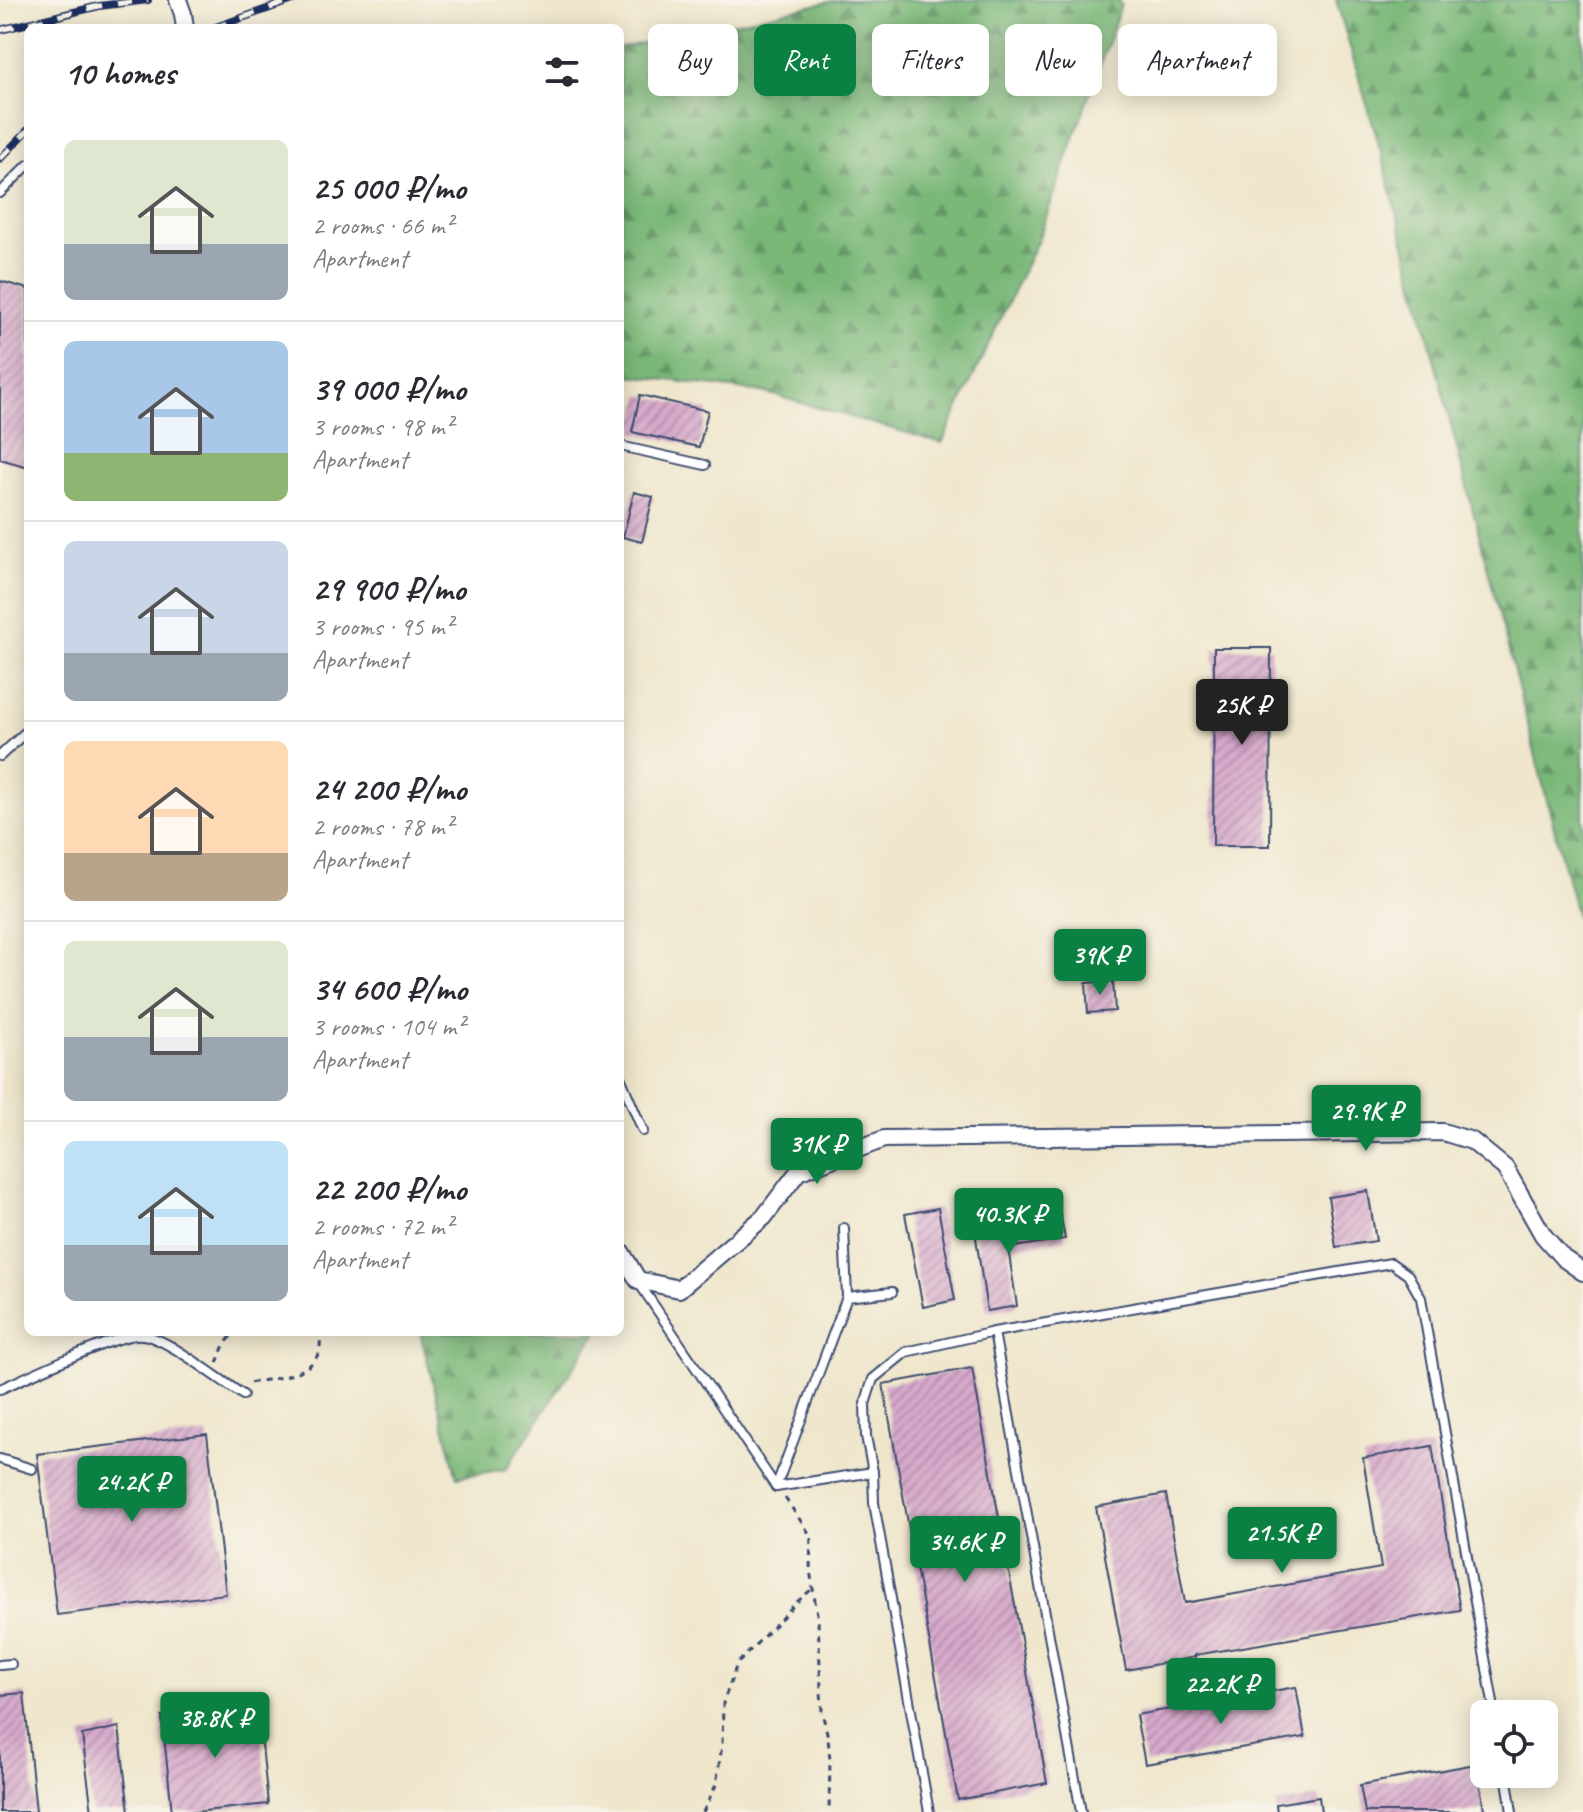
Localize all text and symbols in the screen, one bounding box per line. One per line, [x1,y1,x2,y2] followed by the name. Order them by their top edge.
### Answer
[648,24,738,96] chip: Buy
[754,24,856,96] chip: Rent
[872,24,989,96] chip: Filters
[1005,24,1102,96] chip: New
[1118,24,1277,96] chip: Apartment
[540,50,584,94] icon: filters
[64,51,175,94] text: 10 homes
[312,166,466,209] text: 25 000 ₽/mo
[128,172,224,268] icon: home
[312,209,453,242] text: 2 rooms · 66 m²
[312,242,408,275] text: Apartment
[312,367,466,410] text: 39 000 ₽/mo
[128,373,224,469] icon: home
[312,410,453,443] text: 3 rooms · 98 m²
[312,443,408,476] text: Apartment
[312,567,465,610] text: 29 900 ₽/mo
[128,573,224,669] icon: home
[312,610,453,643] text: 3 rooms · 95 m²
[312,643,408,676] text: Apartment
[1186,679,1298,747] pin: 25K ₽
[1214,688,1270,721] text: 25K ₽
[312,767,466,810] text: 24 200 ₽/mo
[128,773,224,869] icon: home
[312,810,453,843] text: 2 rooms · 78 m²
[312,843,408,876] text: Apartment
[1044,929,1156,997] pin: 39K ₽
[1072,938,1128,971] text: 39K ₽
[312,967,467,1010] text: 34 600 ₽/mo
[128,973,224,1069] icon: home
[312,1010,464,1043] text: 3 rooms · 104 m²
[312,1043,408,1076] text: Apartment
[1292,1085,1440,1153] pin: 29.9K ₽
[1330,1094,1402,1127] text: 29.9K ₽
[761,1118,873,1186] pin: 31K ₽
[789,1127,845,1160] text: 31K ₽
[312,1167,466,1210] text: 22 200 ₽/mo
[128,1173,224,1269] icon: home
[935,1188,1083,1256] pin: 40.3K ₽
[972,1197,1046,1230] text: 40.3K ₽
[312,1210,453,1243] text: 2 rooms · 72 m²
[312,1243,408,1276] text: Apartment
[58,1456,206,1524] pin: 24.2K ₽
[95,1465,169,1498] text: 24.2K ₽
[1208,1507,1356,1575] pin: 21.5K ₽
[891,1516,1039,1584] pin: 34.6K ₽
[1246,1516,1318,1549] text: 21.5K ₽
[928,1525,1002,1558] text: 34.6K ₽
[1147,1658,1295,1726] pin: 22.2K ₽
[1184,1667,1258,1700] text: 22.2K ₽
[141,1692,289,1760] pin: 38.8K ₽
[1470,1700,1558,1788] map controls
[1470,1700,1558,1788] button: locate
[178,1701,252,1734] text: 38.8K ₽

